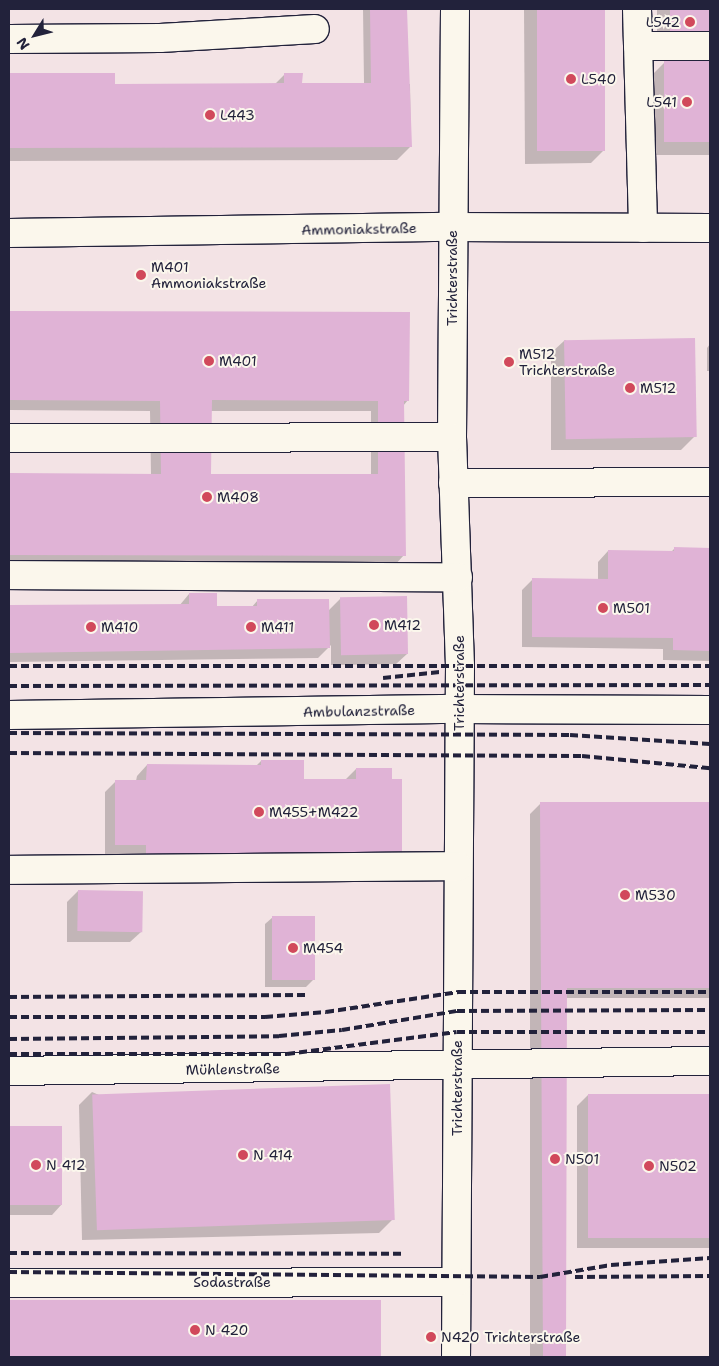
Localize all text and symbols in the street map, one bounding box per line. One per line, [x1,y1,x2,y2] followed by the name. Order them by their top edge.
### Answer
[10,10,60,60] north arrow
[646,14,680,30] place label: L542
[684,16,696,28] marker: L542
[12,34,33,54] text: N
[581,71,616,87] place label: L540
[565,73,577,85] marker: L540
[646,94,677,110] place label: L541
[681,96,693,108] marker: L541
[220,107,255,123] place label: L443
[204,109,216,121] marker: L443
[301,220,417,238] street label: Ammoniakstraße
[444,230,460,326] street label: Trichterstraße
[151,259,266,292] place label: M401 Ammoniakstraße
[135,269,147,281] marker: M401 Ammoniakstraße
[519,346,615,378] place label: M512 Trichterstraße
[219,353,257,369] place label: M401
[203,355,215,367] marker: M401
[503,356,515,368] marker: M512 Trichterstraße
[640,380,676,396] place label: M512
[624,382,636,394] marker: M512
[217,489,259,505] place label: M408
[201,491,213,503] marker: M408
[613,600,650,616] place label: M501
[597,602,609,614] marker: M501
[384,617,421,633] place label: M412
[101,619,138,635] place label: M410
[261,619,294,635] place label: M411
[368,619,380,631] marker: M412
[85,621,97,633] marker: M410
[245,621,257,633] marker: M411
[451,635,467,731] street label: Trichterstraße
[303,702,415,720] street label: Ambulanzstraße
[269,804,358,820] place label: M455+M422
[253,806,265,818] marker: M455+M422
[635,887,676,903] place label: M530
[619,889,631,901] marker: M530
[303,940,343,956] place label: M454
[287,942,299,954] marker: M454
[449,1040,465,1136] street label: Trichterstraße
[186,1060,280,1078] street label: Mühlenstraße
[253,1147,293,1163] place label: N 414
[237,1149,249,1161] marker: N 414
[565,1151,599,1167] place label: N501
[549,1153,561,1165] marker: N501
[46,1157,85,1173] place label: N 412
[659,1158,697,1174] place label: N502
[30,1159,42,1171] marker: N 412
[643,1160,655,1172] marker: N502
[193,1274,271,1290] street label: Sodastraße
[205,1322,248,1338] place label: N 420
[189,1324,201,1336] marker: N 420
[441,1329,581,1345] place label: N420 Trichterstraße
[425,1331,437,1343] marker: N420 Trichterstraße

